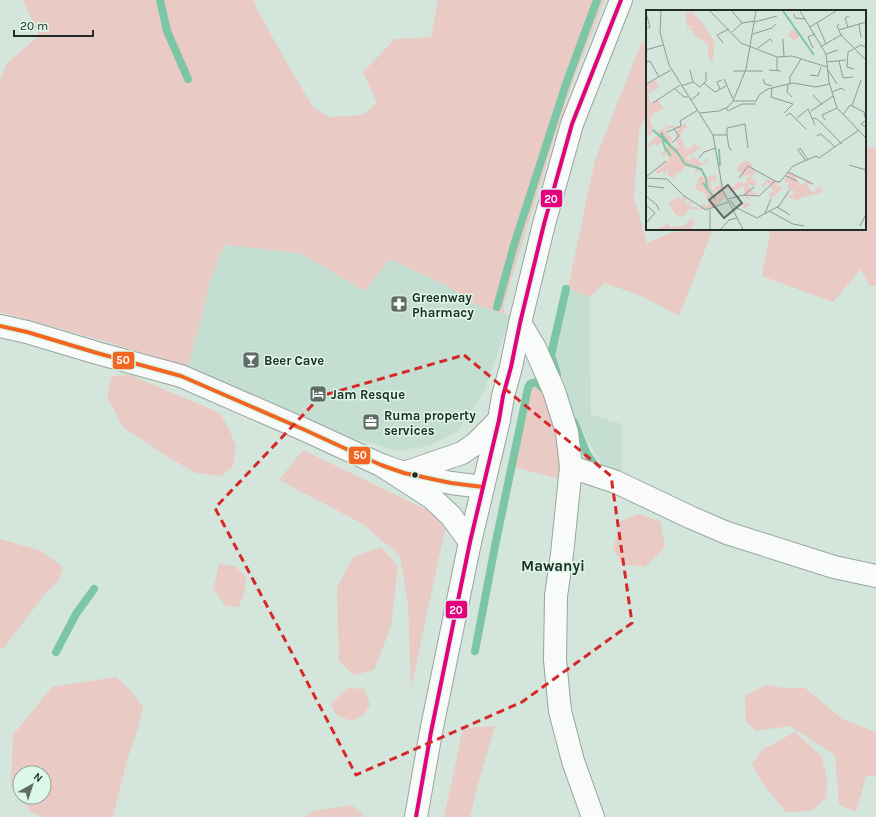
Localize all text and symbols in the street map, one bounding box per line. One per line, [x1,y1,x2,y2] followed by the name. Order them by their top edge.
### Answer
[646,10,866,230] inset map
[14,12,93,38] scale bar
[20,19,48,33] text: 20 m
[540,189,563,208] line badge: 20
[544,193,558,206] text: 20
[412,290,474,320] place label: Greenway Pharmacy
[389,294,409,314] pharmacy icon: Greenway Pharmacy
[241,350,261,370] bar icon: Beer Cave
[112,351,135,370] line badge: 50
[264,353,324,368] place label: Beer Cave
[116,354,130,367] text: 50
[308,384,328,404] hotel icon: Jam Resque
[331,387,405,403] place label: Jam Resque
[384,408,476,438] place label: Ruma property services
[361,412,381,432] office icon: Ruma property services
[348,446,371,465] line badge: 50
[353,449,367,462] text: 50
[410,470,420,480] unlabelled marker
[521,557,585,575] district label: Mawanyi
[445,600,468,619] line badge: 20
[449,604,463,617] text: 20
[12,765,52,805] north arrow
[31,770,45,785] text: N

